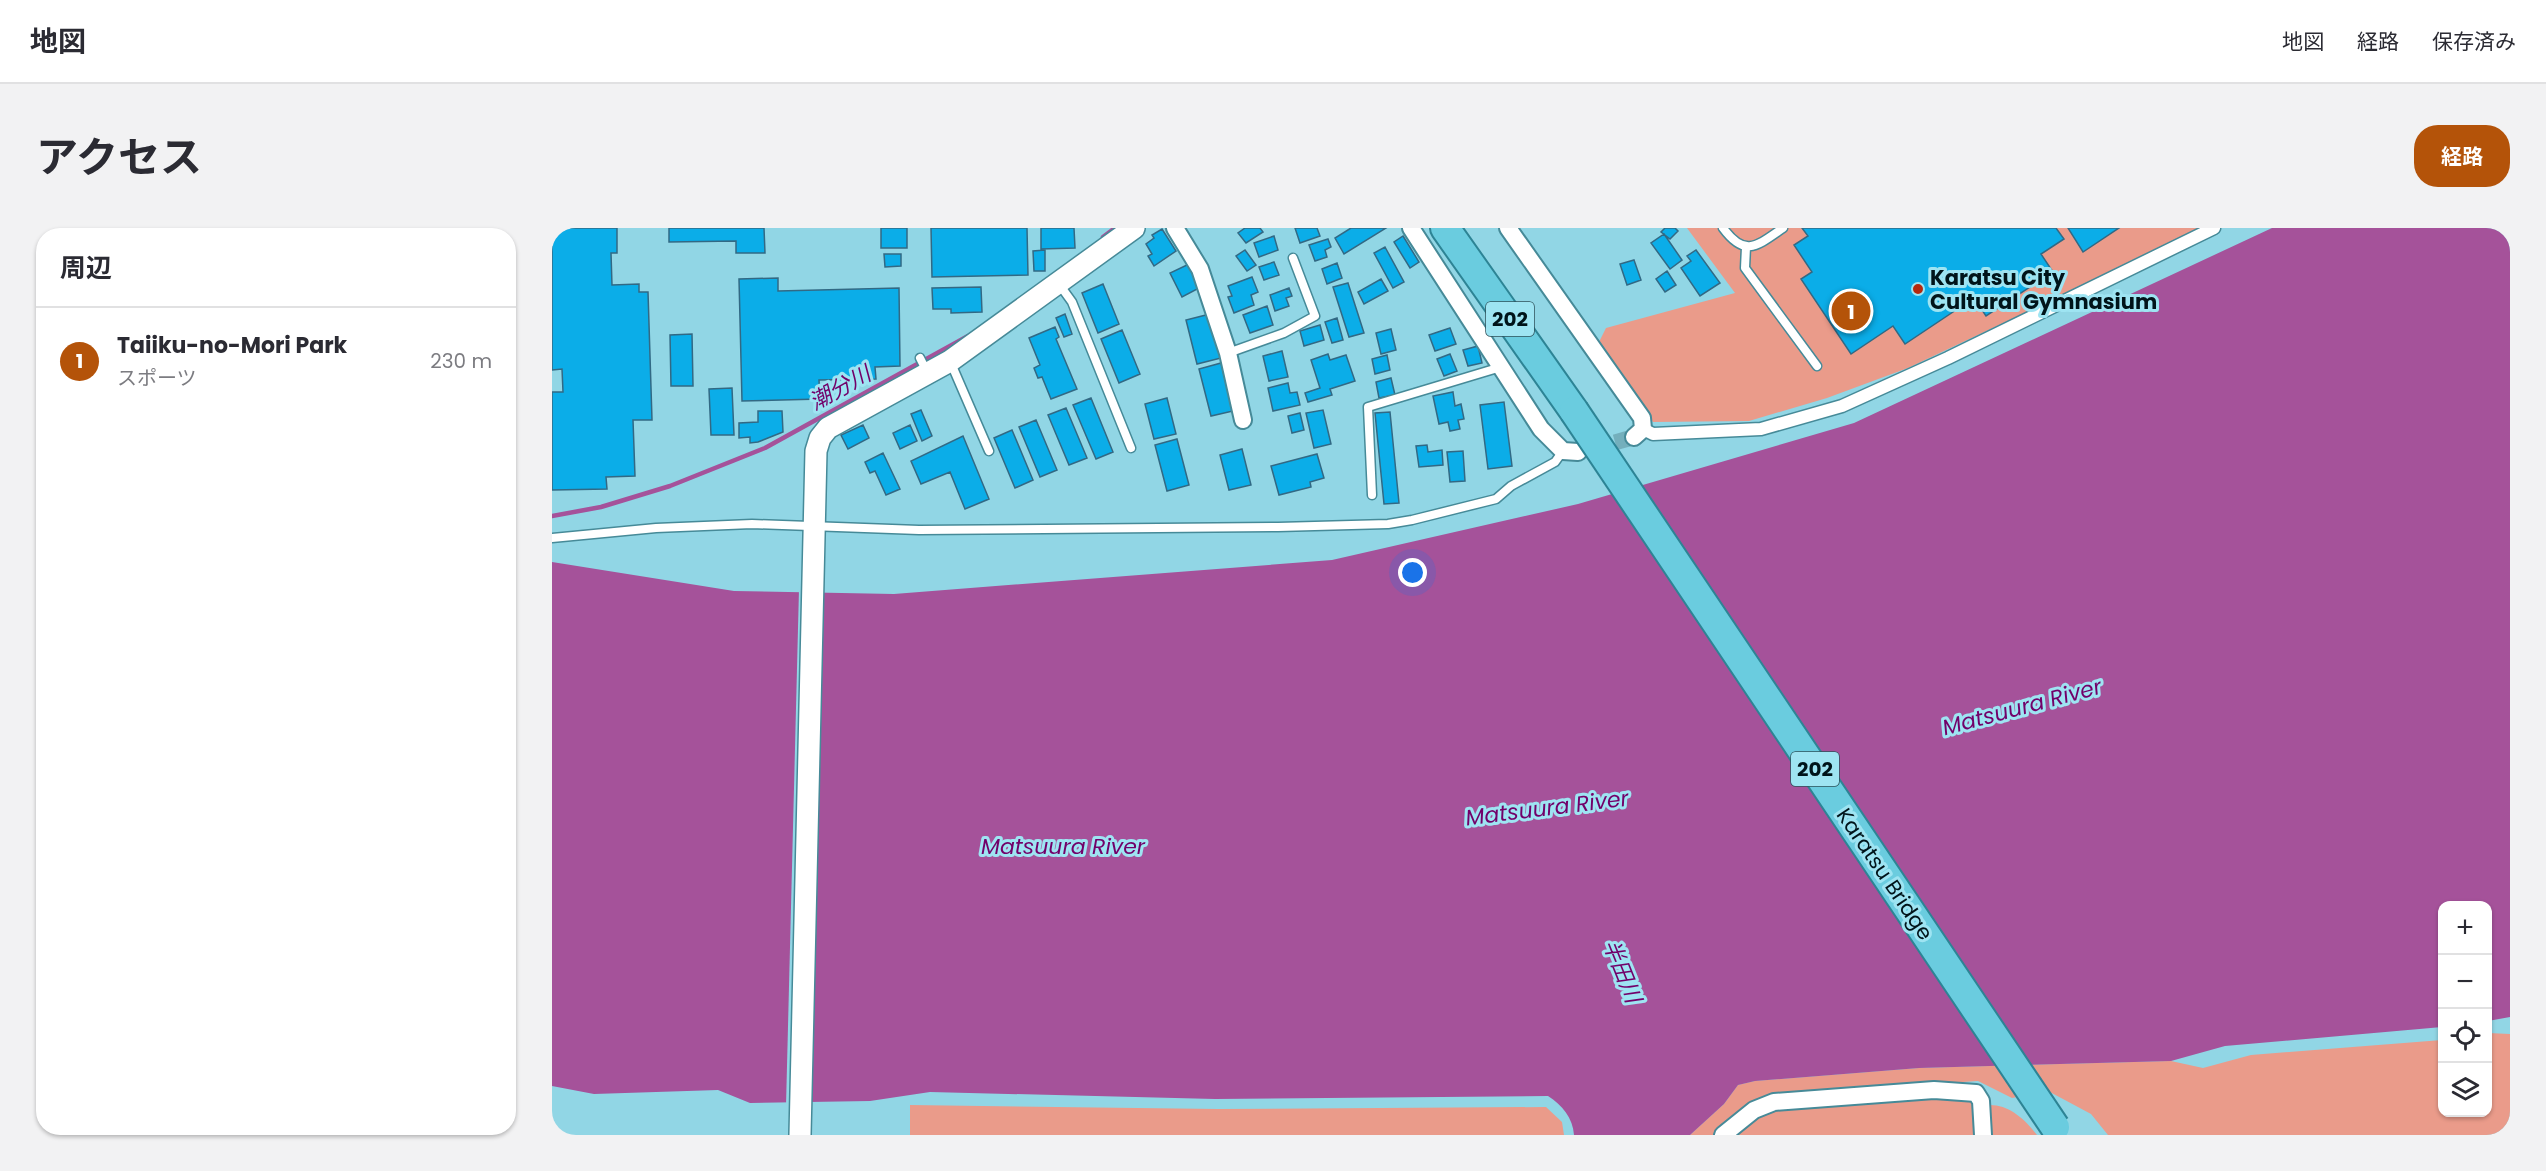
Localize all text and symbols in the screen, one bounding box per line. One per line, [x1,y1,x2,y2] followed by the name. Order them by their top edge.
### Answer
[30,22,86,61] text: 地図
[2282,27,2324,56] text: 地図
[2357,27,2399,56] text: 経路
[2432,27,2516,56] text: 保存済み
[2414,125,2510,187] button: 経路
[36,128,202,187] text: アクセス
[60,250,112,286] text: 周辺
[1930,263,2157,316] place label: Karatsu City Cultural Gymnasium
[1911,282,1925,296] marker: Karatsu City Cultural Gymnasium
[1832,288,1870,334] pin: 1
[1486,302,1534,336] road number: 202
[117,330,347,361] text: Taiiku-no-Mori Park
[76,347,83,375] text: 1
[430,347,492,375] text: 230 m
[804,357,878,418] water label: 潮分川
[117,364,197,392] text: スポーツ
[1398,558,1427,587] your location
[1939,671,2106,743] water label: Matsuura River
[1791,752,1839,786] road number: 202
[1464,783,1631,833] water label: Matsuura River
[1830,802,1940,946] street label: Karatsu Bridge
[981,831,1146,862] water label: Matsuura River
[2438,901,2492,1117] map controls
[2438,901,2492,955] button: +
[1595,935,1649,1009] water label: 半田川
[2438,955,2492,1009] button: −
[2438,1009,2492,1063] button: locate
[2438,1063,2492,1117] button: layers

